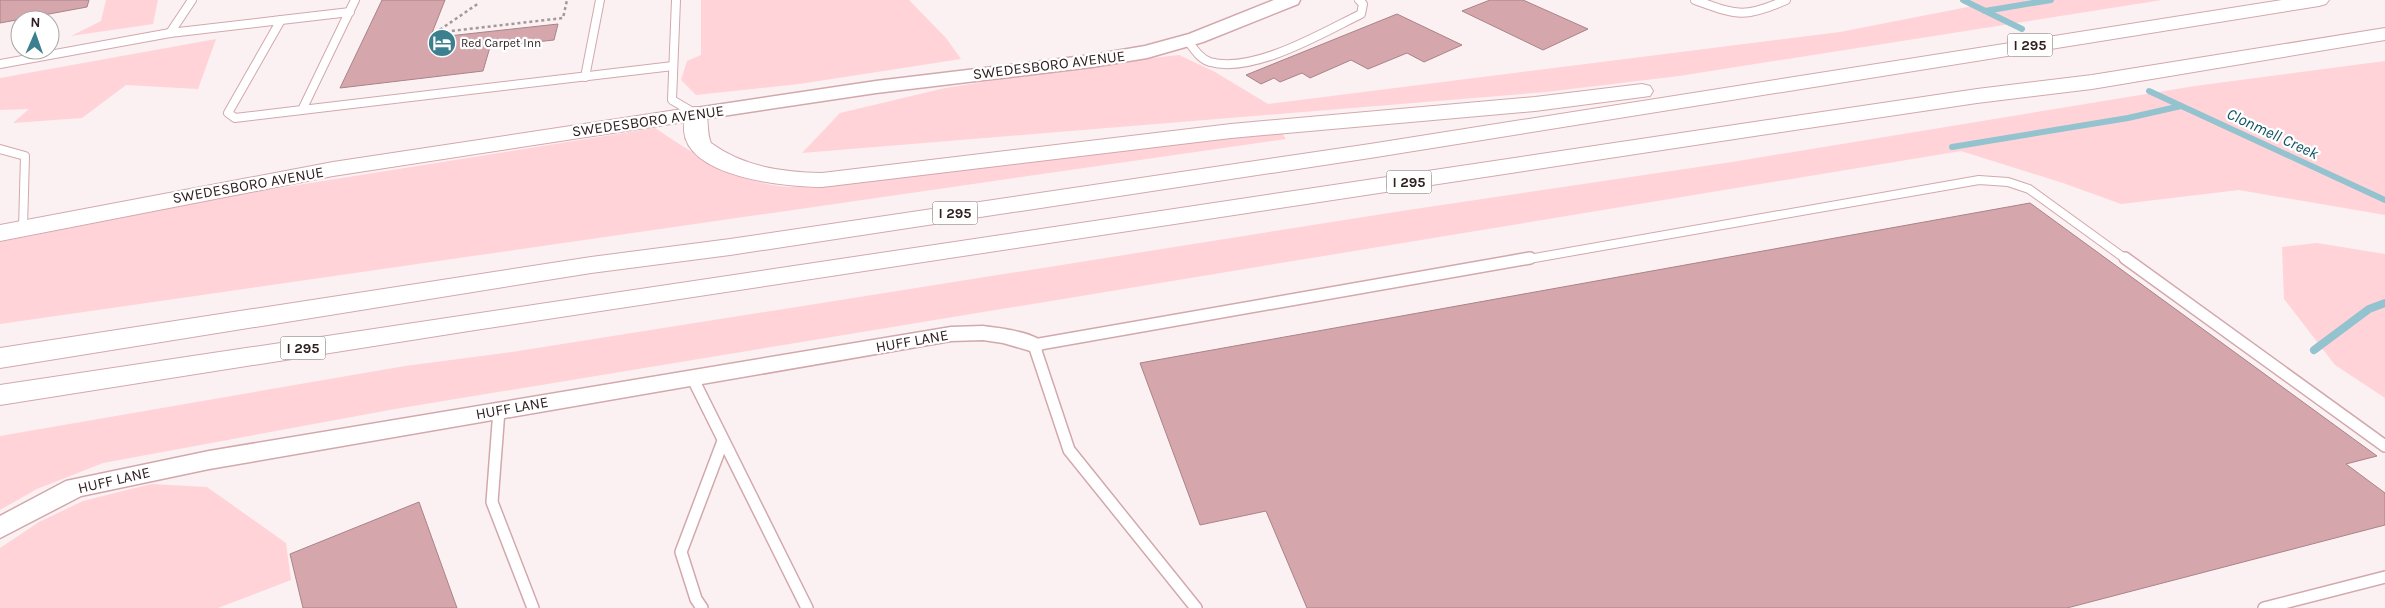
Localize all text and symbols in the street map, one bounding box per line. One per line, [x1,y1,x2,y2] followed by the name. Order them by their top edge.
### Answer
[10,10,60,60] north arrow
[30,14,41,31] text: N
[427,28,457,58] hotel icon: Red Carpet Inn
[2008,34,2052,56] road number: I 295
[461,36,541,50] place label: Red Carpet Inn
[972,47,1126,83] street label: SWEDESBORO AVENUE
[571,101,725,141] street label: SWEDESBORO AVENUE
[2224,104,2322,163] water label: Clonmell Creek
[171,163,325,207] street label: SWEDESBORO AVENUE
[1386,170,1432,193] road number: I 295
[932,202,978,224] road number: I 295
[874,326,950,356] street label: HUFF LANE
[280,336,326,359] road number: I 295
[474,393,550,423] street label: HUFF LANE
[76,463,152,497] street label: HUFF LANE

